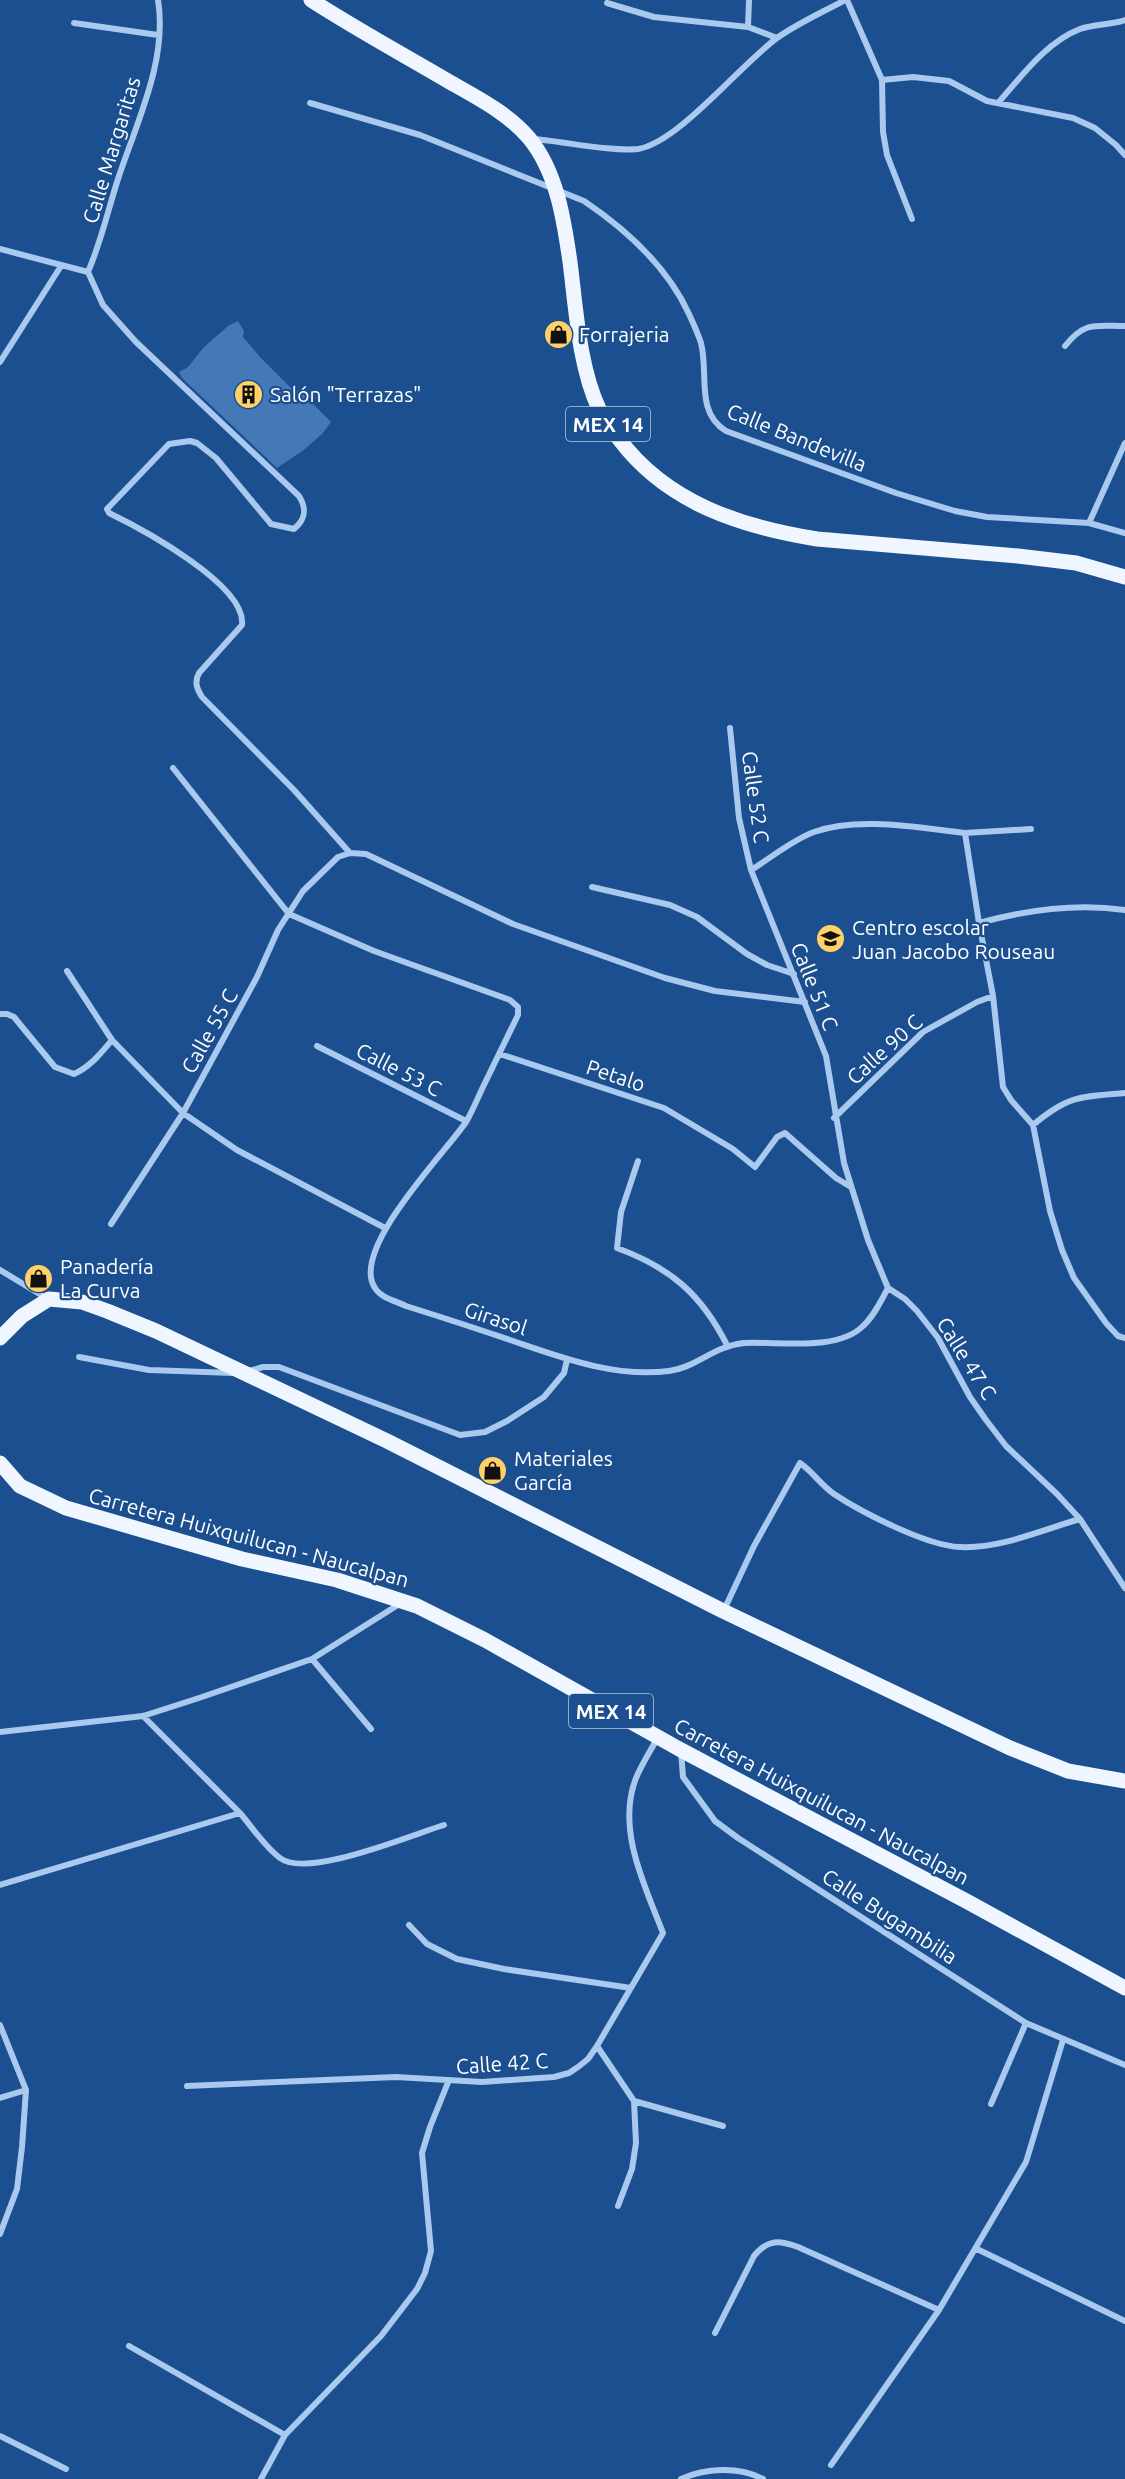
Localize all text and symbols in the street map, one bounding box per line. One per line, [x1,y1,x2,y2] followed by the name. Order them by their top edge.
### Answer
[77,74,145,226] street label: Calle Margaritas
[542,318,574,350] shop icon: Forrajeria
[579,322,670,346] place label: Forrajeria
[233,378,265,410] building icon: Salón "Terrazas"
[270,382,421,406] place label: Salón "Terrazas"
[724,398,870,476] street label: Calle Bandevilla
[566,407,650,441] road number: MEX 14
[738,750,774,845] street label: Calle 52 C
[852,915,1055,963] place label: Centro escolar Juan Jacobo Rouseau
[815,923,847,955] school or university icon: Centro escolar Juan Jacobo Rouseau
[787,939,843,1033] street label: Calle 51 C
[176,985,242,1077] street label: Calle 55 C
[842,1009,926,1089] street label: Calle 90 C
[352,1037,446,1101] street label: Calle 53 C
[584,1054,648,1096] street label: Petalo
[60,1254,154,1302] place label: Panadería La Curva
[23,1262,55,1294] shop icon: Panadería La Curva
[462,1297,530,1339] street label: Girasol
[932,1312,1002,1404] street label: Calle 47 C
[514,1446,613,1494] place label: Materiales García
[477,1454,509,1486] shop icon: Materiales García
[86,1483,412,1591] street label: Carretera Huixquilucan - Naucalpan
[569,1694,653,1728] road number: MEX 14
[670,1713,974,1889] street label: Carretera Huixquilucan - Naucalpan
[818,1863,962,1969] street label: Calle Bugambilia
[455,2048,549,2078] street label: Calle 42 C

